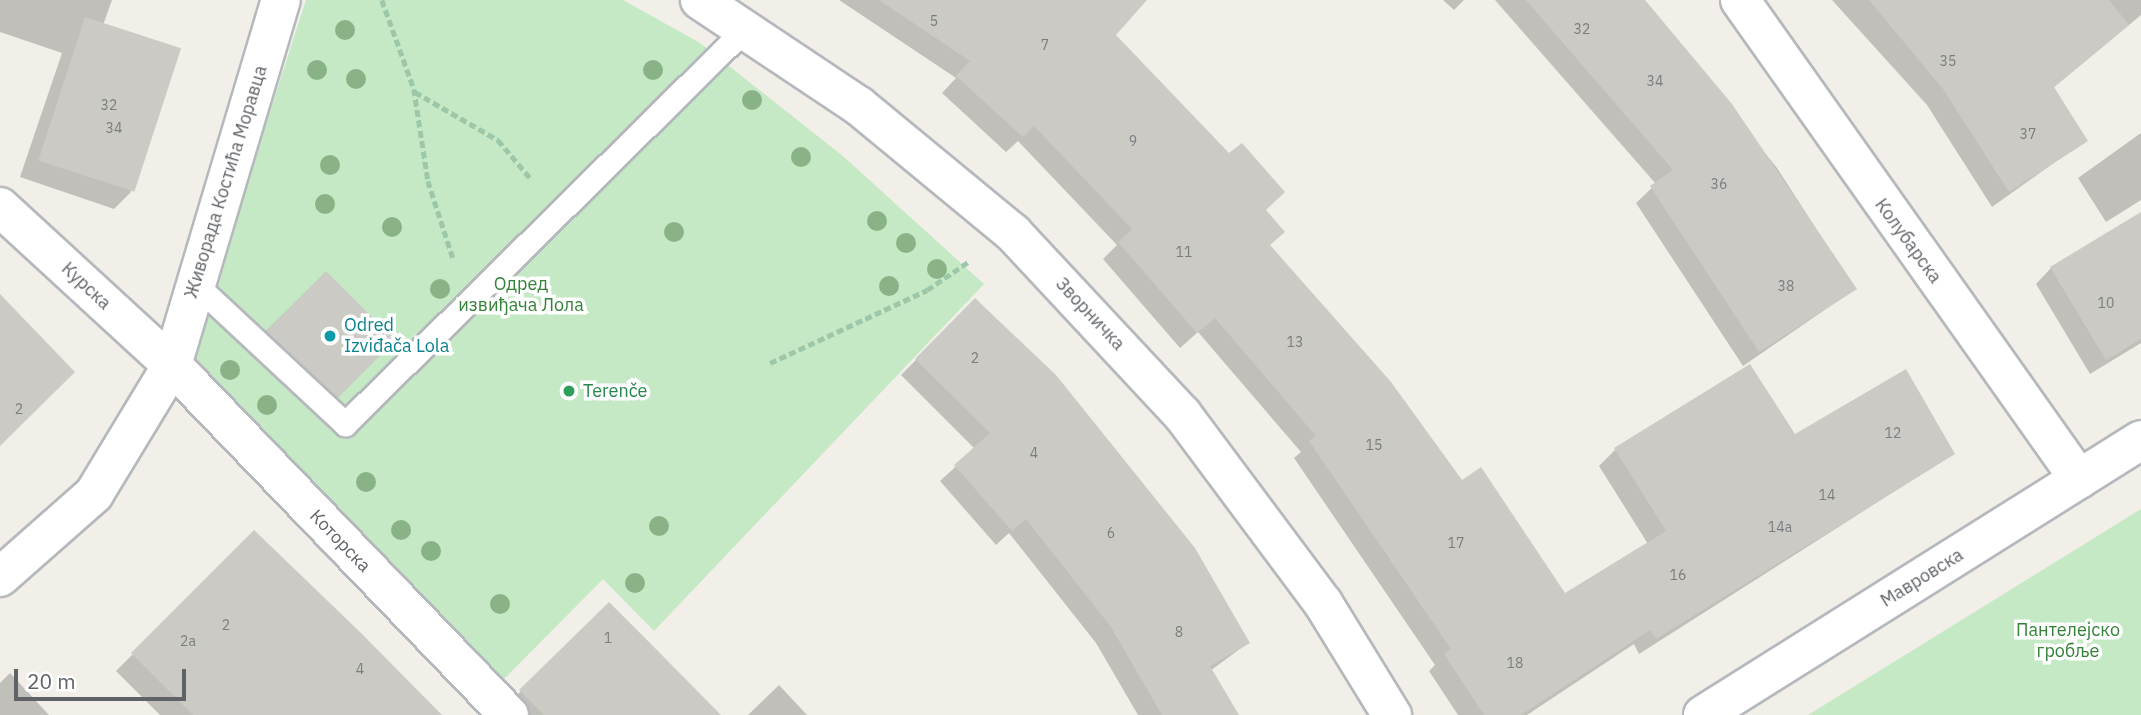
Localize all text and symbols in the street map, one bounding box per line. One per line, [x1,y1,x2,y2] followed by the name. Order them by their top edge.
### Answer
[930,13,938,29] house number: 5
[1574,21,1590,37] house number: 32
[1041,37,1049,53] house number: 7
[1940,53,1956,69] house number: 35
[180,63,272,301] street label: Живорада Костића Моравца
[1647,73,1663,89] house number: 34
[101,97,117,113] house number: 32
[106,120,122,136] house number: 34
[2020,126,2036,142] house number: 37
[1129,133,1137,149] house number: 9
[1711,176,1727,192] house number: 36
[1870,195,1946,287] street label: Колубарска
[1176,244,1192,260] house number: 11
[57,258,115,314] street label: Курска
[1051,273,1129,355] street label: Зворничка
[458,274,584,316] park label: Одред извиђача Лола
[1778,278,1794,294] house number: 38
[2098,295,2114,311] house number: 10
[344,315,449,358] place label: Odred Izviđača Lola
[322,328,338,344] marker: Odred Izviđača Lola
[1287,334,1303,350] house number: 13
[971,350,979,366] house number: 2
[583,380,647,402] place label: Terenče
[561,383,577,399] marker: Terenče
[15,401,23,417] house number: 2
[1885,425,1901,441] house number: 12
[1366,437,1382,453] house number: 15
[1030,445,1038,461] house number: 4
[1819,487,1835,503] house number: 14
[305,505,375,577] street label: Которска
[1768,519,1792,535] house number: 14a
[1107,525,1115,541] house number: 6
[1448,535,1464,551] house number: 17
[1877,544,1967,612] street label: Мавровска
[1670,567,1686,583] house number: 16
[222,617,230,633] house number: 2
[2016,620,2120,662] park label: Пантелејско гробље
[1175,624,1183,640] house number: 8
[604,630,612,646] house number: 1
[180,633,196,649] house number: 2a
[1507,655,1523,671] house number: 18
[18,656,189,700] scale bar
[356,661,364,677] house number: 4
[27,667,76,695] text: 20 m

